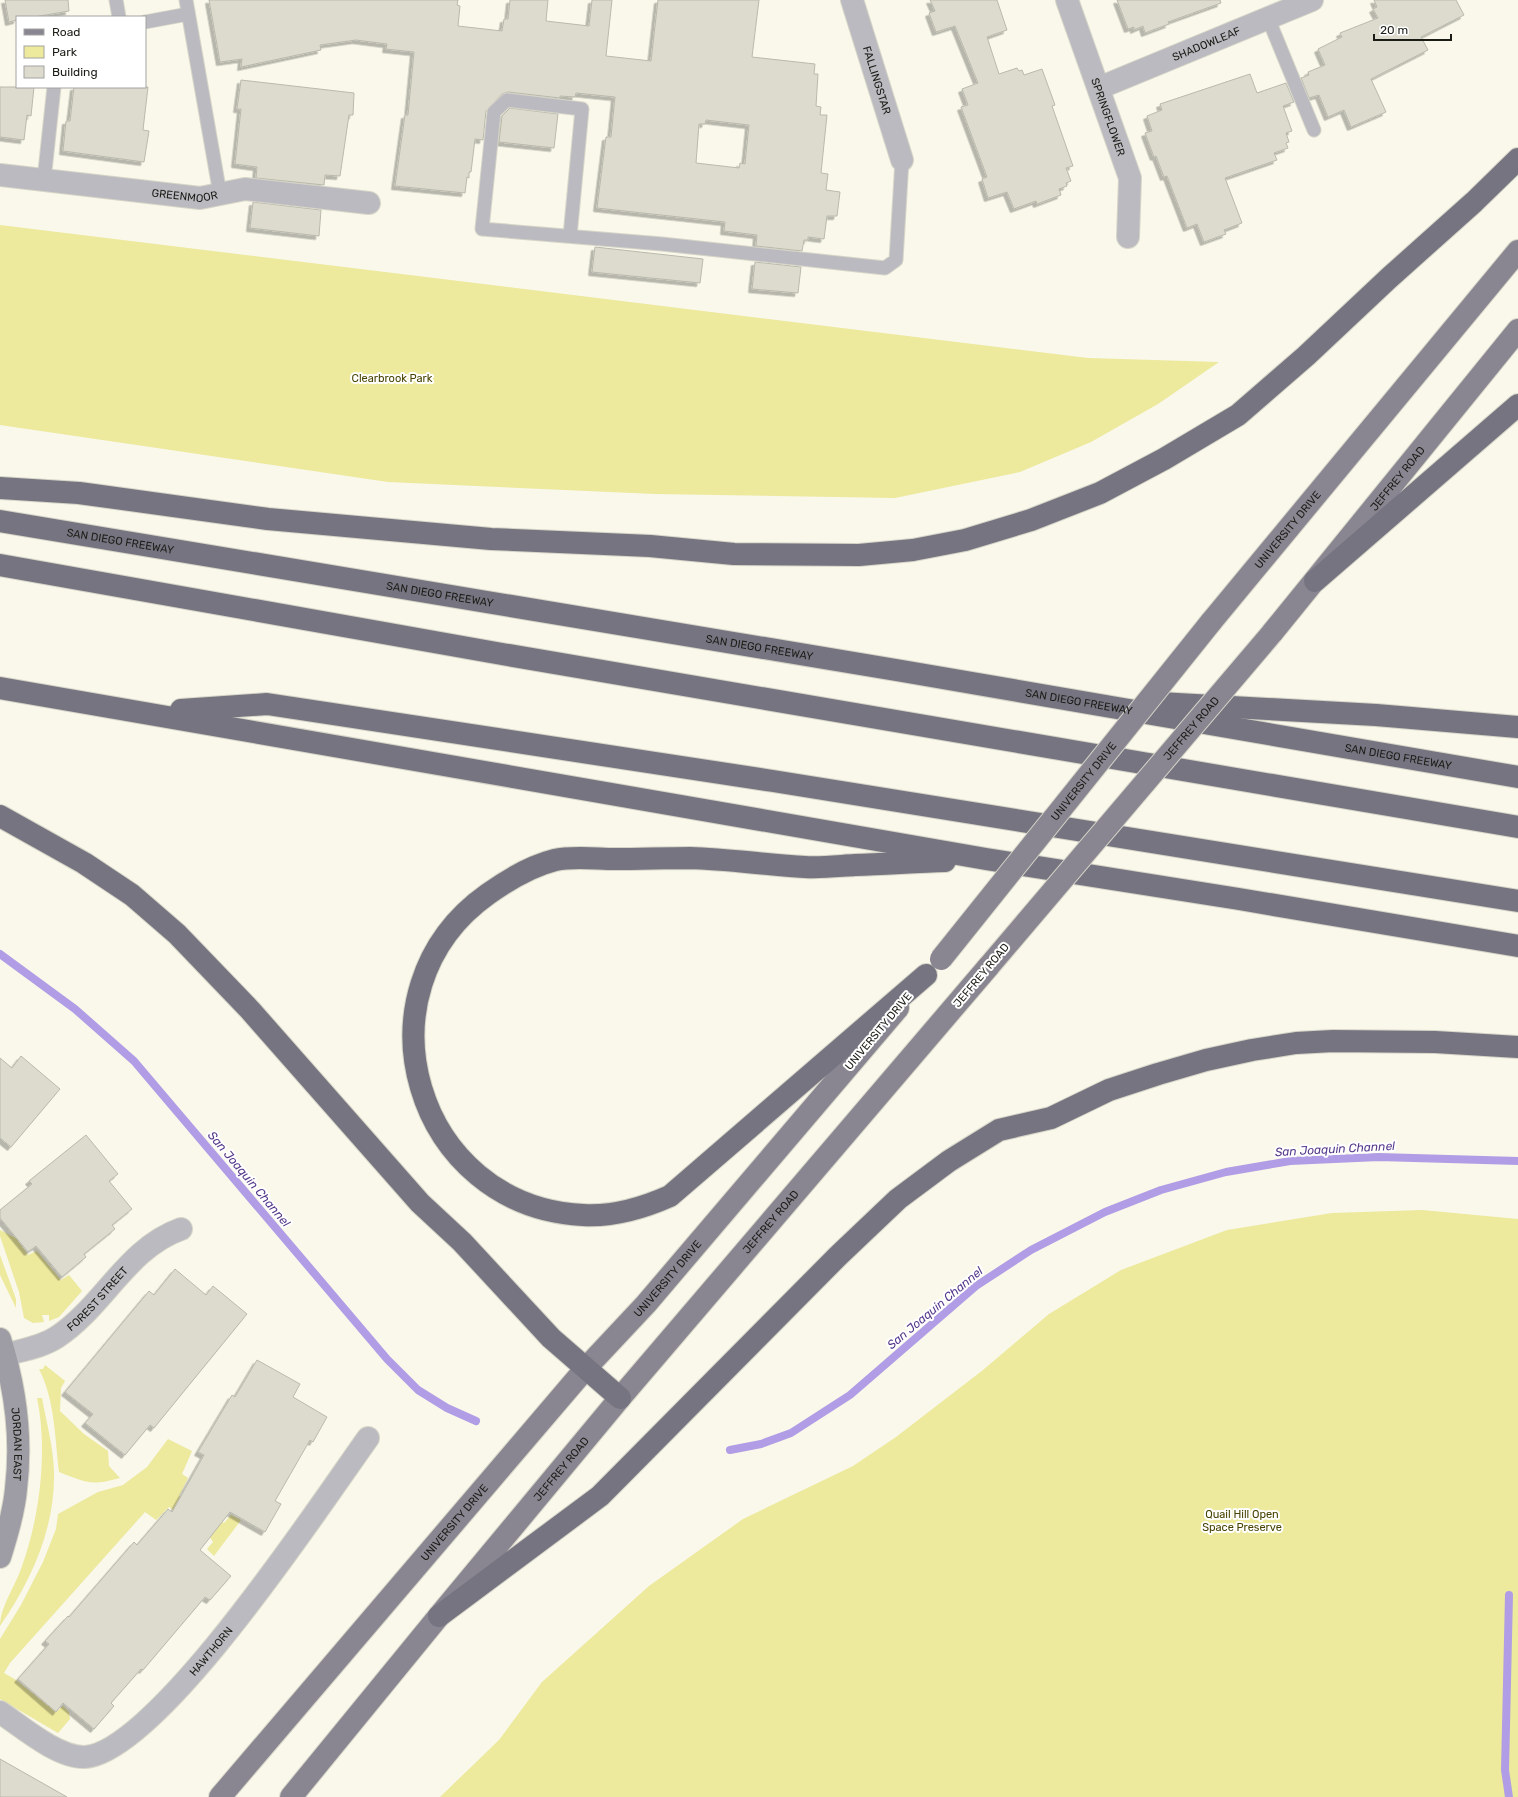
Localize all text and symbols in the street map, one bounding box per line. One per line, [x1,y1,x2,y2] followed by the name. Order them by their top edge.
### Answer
[16,16,146,88] legend
[1374,16,1451,42] scale bar
[1380,23,1408,37] text: 20 m
[1170,24,1242,64] street label: SHADOWLEAF
[52,25,80,39] text: Road
[52,45,78,59] text: Park
[860,45,893,116] street label: FALLINGSTAR
[52,65,98,79] text: Building
[1088,76,1128,158] street label: SPRINGFLOWER
[151,186,219,205] street label: GREENMOOR
[352,372,433,385] park label: Clearbrook Park
[1368,444,1428,514] street label: JEFFREY ROAD
[1252,488,1324,571] street label: UNIVERSITY DRIVE
[66,526,175,557] street label: SAN DIEGO FREEWAY
[385,579,494,610] street label: SAN DIEGO FREEWAY
[705,632,814,663] street label: SAN DIEGO FREEWAY
[1024,686,1134,718] street label: SAN DIEGO FREEWAY
[1161,694,1222,763] street label: JEFFREY ROAD
[1049,739,1120,823] street label: UNIVERSITY DRIVE
[1344,741,1453,773] street label: SAN DIEGO FREEWAY
[951,941,1012,1010] street label: JEFFREY ROAD
[842,990,915,1073] street label: UNIVERSITY DRIVE
[205,1128,294,1230] water label: San Joaquin Channel
[1275,1139,1396,1159] water label: San Joaquin Channel
[740,1188,802,1256] street label: JEFFREY ROAD
[631,1238,705,1320] street label: UNIVERSITY DRIVE
[884,1263,986,1352] water label: San Joaquin Channel
[65,1264,131,1334] street label: FOREST STREET
[8,1407,24,1482] street label: JORDAN EAST
[531,1435,592,1504] street label: JEFFREY ROAD
[418,1481,491,1564] street label: UNIVERSITY DRIVE
[1202,1508,1282,1534] park label: Quail Hill Open Space Preserve
[187,1624,236,1679] street label: HAWTHORN

